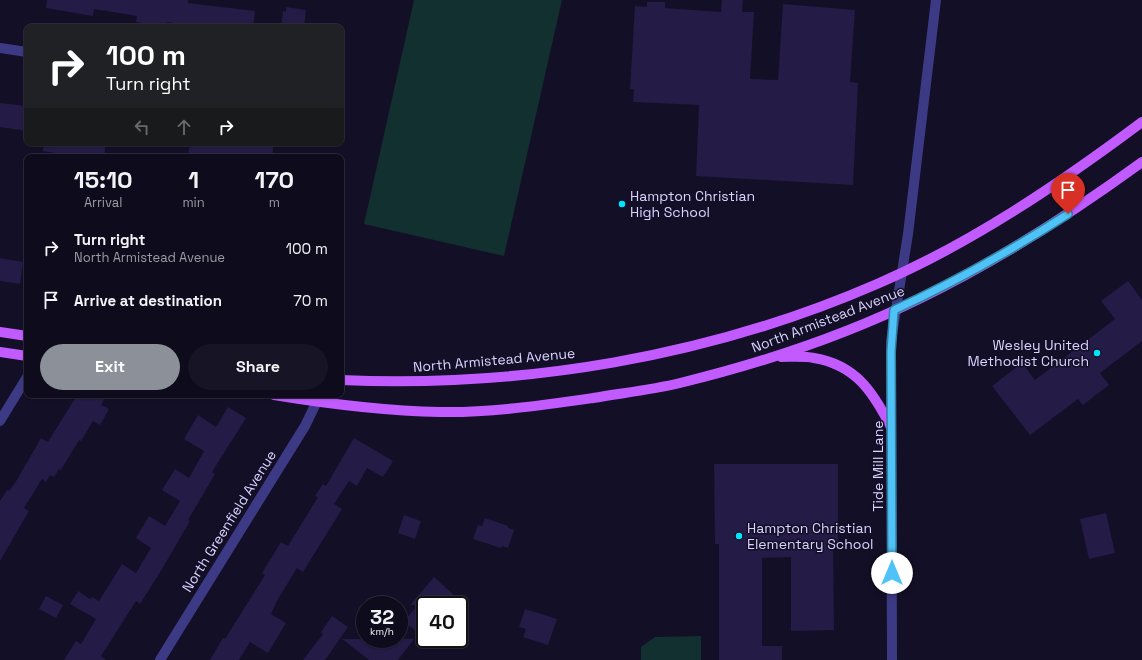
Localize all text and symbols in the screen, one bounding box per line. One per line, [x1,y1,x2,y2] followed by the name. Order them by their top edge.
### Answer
[106,37,186,73] text: 100 m
[40,40,92,92] icon: right
[106,72,190,95] text: Turn right
[131,116,153,138] icon: left
[173,116,195,138] icon: ahead
[215,116,237,138] icon: right
[74,164,133,195] text: 15:10
[188,164,199,195] text: 1
[255,164,294,195] text: 170
[1051,173,1085,214] pin
[1057,179,1079,201] icon: arrive
[630,187,755,221] place label: Hampton Christian High School
[84,194,123,211] text: Arrival
[182,194,205,211] text: min
[269,194,280,211] text: m
[617,199,627,209] marker: Hampton Christian High School
[74,230,145,249] text: Turn right
[40,237,62,259] icon: right
[286,239,328,258] text: 100 m
[74,249,225,266] text: North Armistead Avenue
[749,281,907,357] street label: North Armistead Avenue
[40,289,62,311] icon: arrive
[74,291,222,310] text: Arrive at destination
[293,291,328,310] text: 70 m
[967,336,1089,370] place label: Wesley United Methodist Church
[40,344,180,390] button: Exit
[188,344,328,390] button: Share
[412,344,576,376] street label: North Armistead Avenue
[1092,348,1102,358] marker: Wesley United Methodist Church
[869,421,887,512] street label: Tide Mill Lane
[178,447,280,595] street label: North Greenfield Avenue
[747,519,873,553] place label: Hampton Christian Elementary School
[734,531,744,541] marker: Hampton Christian Elementary School
[871,552,913,594] position arrow
[416,596,468,648] speed limit sign: 40
[370,604,394,630] text: 32
[370,625,394,638] text: km/h

